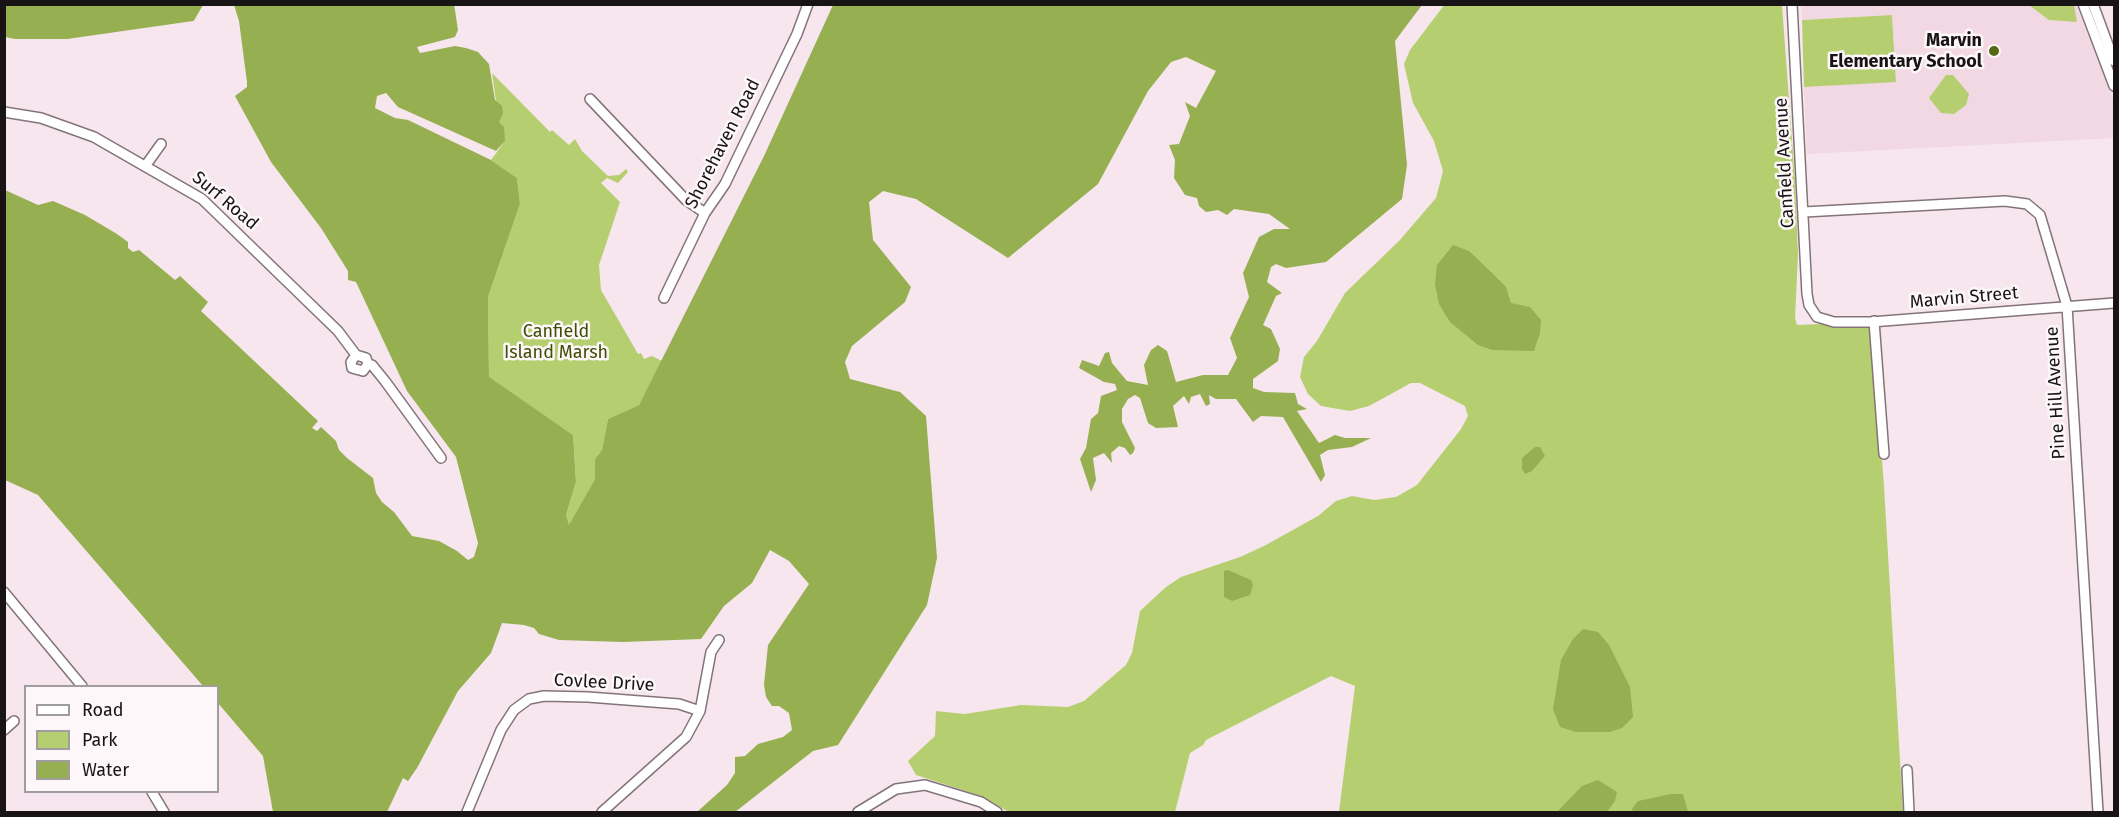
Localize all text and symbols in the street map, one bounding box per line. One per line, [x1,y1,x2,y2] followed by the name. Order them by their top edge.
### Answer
[1829,30,1982,72] place label: Marvin Elementary School
[1987,44,2001,58] marker: Marvin Elementary School
[681,76,765,212] street label: Shorehaven Road
[1771,97,1799,229] street label: Canfield Avenue
[188,167,262,235] street label: Surf Road
[1909,282,2019,314] street label: Marvin Street
[504,321,608,364] park label: Canfield Island Marsh
[2042,326,2070,460] street label: Pine Hill Avenue
[553,670,655,696] street label: Covlee Drive
[24,685,219,793] legend
[82,699,124,721] text: Road
[82,729,117,751] text: Park
[82,759,129,781] text: Water

